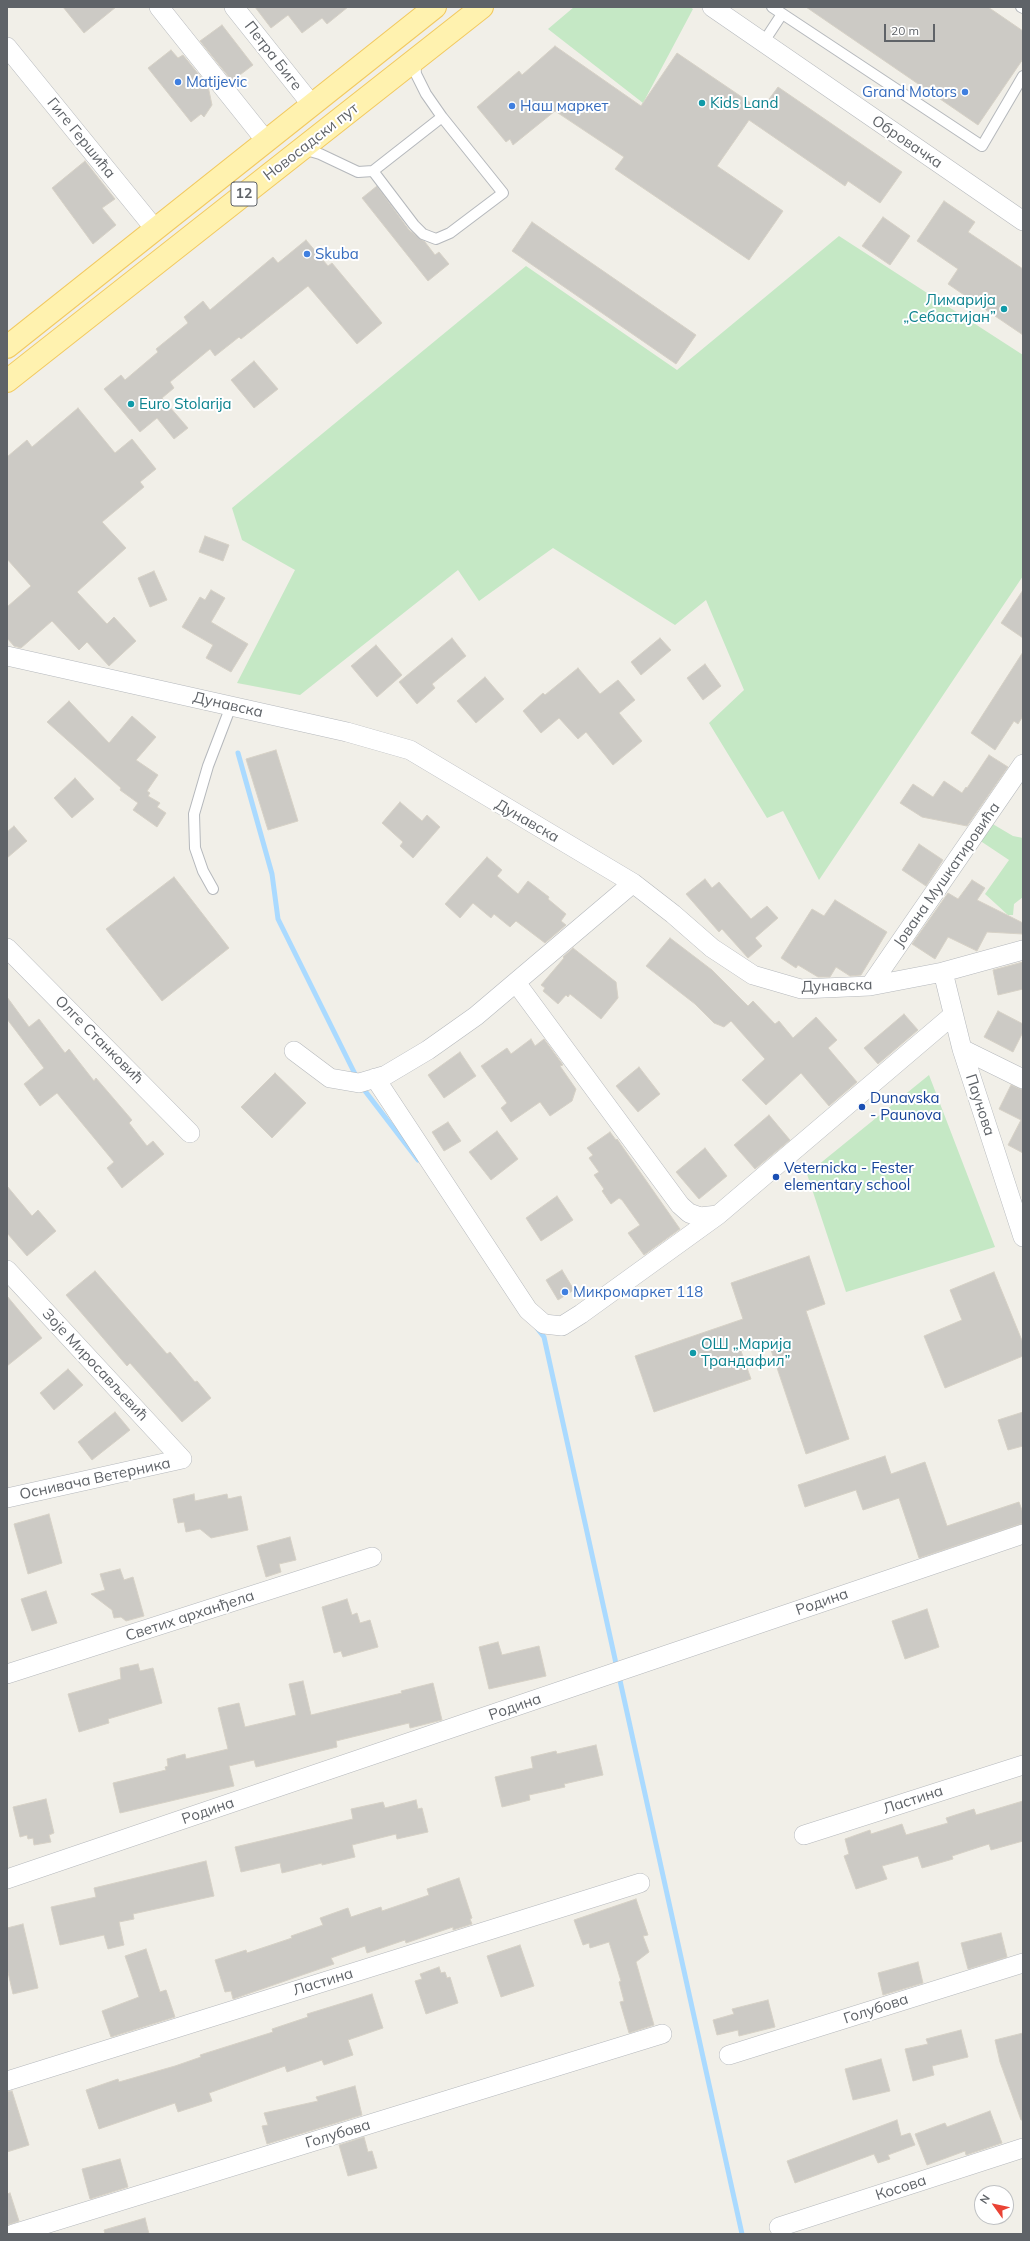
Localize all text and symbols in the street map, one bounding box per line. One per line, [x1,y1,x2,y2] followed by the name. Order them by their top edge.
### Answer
[886,16,937,42] scale bar
[240,18,306,94] street label: Петра Биге
[891,23,919,38] text: 20 m
[186,73,247,91] place label: Matijevic
[173,77,183,87] marker: Matijevic
[862,83,957,101] place label: Grand Motors
[960,87,970,97] marker: Grand Motors
[43,94,119,182] street label: Гиге Гершића
[710,94,778,112] place label: Kids Land
[520,97,608,115] place label: Наш маркет
[697,98,707,108] marker: Kids Land
[260,99,362,185] street label: Новосадски пут
[507,101,517,111] marker: Наш маркет
[868,112,946,172] street label: Обровачка
[231,182,257,206] road number: 12
[315,245,359,263] place label: Skuba
[302,249,312,259] marker: Skuba
[903,291,996,326] place label: Лимарија „Себастијан”
[999,304,1009,314] marker: Лимарија „Себастијан”
[139,395,232,413] place label: Euro Stolarija
[126,399,136,409] marker: Euro Stolarija
[191,688,265,722] street label: Дунавска
[492,795,562,847] street label: Дунавска
[890,799,1004,951] street label: Јована Мушкатировића
[801,976,873,996] street label: Дунавска
[51,992,147,1088] street label: Олге Станковић
[962,1072,998,1138] street label: Паунова
[870,1089,941,1124] place label: Dunavska - Paunova
[857,1102,867,1112] marker: Dunavska - Paunova
[784,1159,914,1194] place label: Veternicka - Fester elementary school
[771,1172,781,1182] marker: Veternicka - Fester elementary school
[573,1283,703,1301] place label: Микромаркет 118
[560,1287,570,1297] marker: Микромаркет 118
[38,1305,152,1425] street label: Зоје Миросављевић
[701,1335,792,1370] place label: ОШ „Марија Трандафил”
[688,1348,698,1358] marker: ОШ „Марија Трандафил”
[18,1454,172,1504] street label: Оснивача Ветерника
[793,1585,851,1619] street label: Родина
[123,1587,257,1645] street label: Светих арханђела
[486,1690,544,1724] street label: Родина
[881,1782,945,1818] street label: Ластина
[179,1794,237,1828] street label: Родина
[291,1964,355,2000] street label: Ластина
[841,1990,911,2028] street label: Голубова
[303,2116,373,2152] street label: Голубова
[873,2171,929,2205] street label: Косова
[974,2185,1014,2225] north arrow
[977,2192,993,2206] text: N

